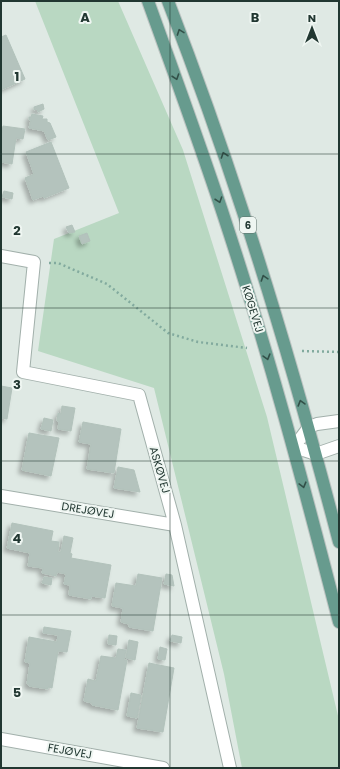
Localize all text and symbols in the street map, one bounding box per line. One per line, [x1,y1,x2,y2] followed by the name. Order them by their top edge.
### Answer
[80,8,90,27] text: A
[251,8,260,27] text: B
[292,8,332,48] north arrow
[308,10,316,26] text: N
[177,29,185,36] one-way arrow
[15,67,19,86] text: 1
[171,73,180,80] one-way arrow
[220,151,228,158] one-way arrow
[214,196,222,203] one-way arrow
[240,217,256,233] road number: 6
[13,221,21,240] text: 2
[260,275,269,282] one-way arrow
[238,284,268,334] street label: KØGEVEJ
[262,353,271,360] one-way arrow
[13,375,21,394] text: 3
[297,399,306,406] one-way arrow
[146,445,174,495] street label: ASKØVEJ
[299,482,307,488] one-way arrow
[60,498,116,522] street label: DREJØVEJ
[13,529,22,548] text: 4
[13,683,21,702] text: 5
[47,739,93,763] street label: FEJØVEJ

